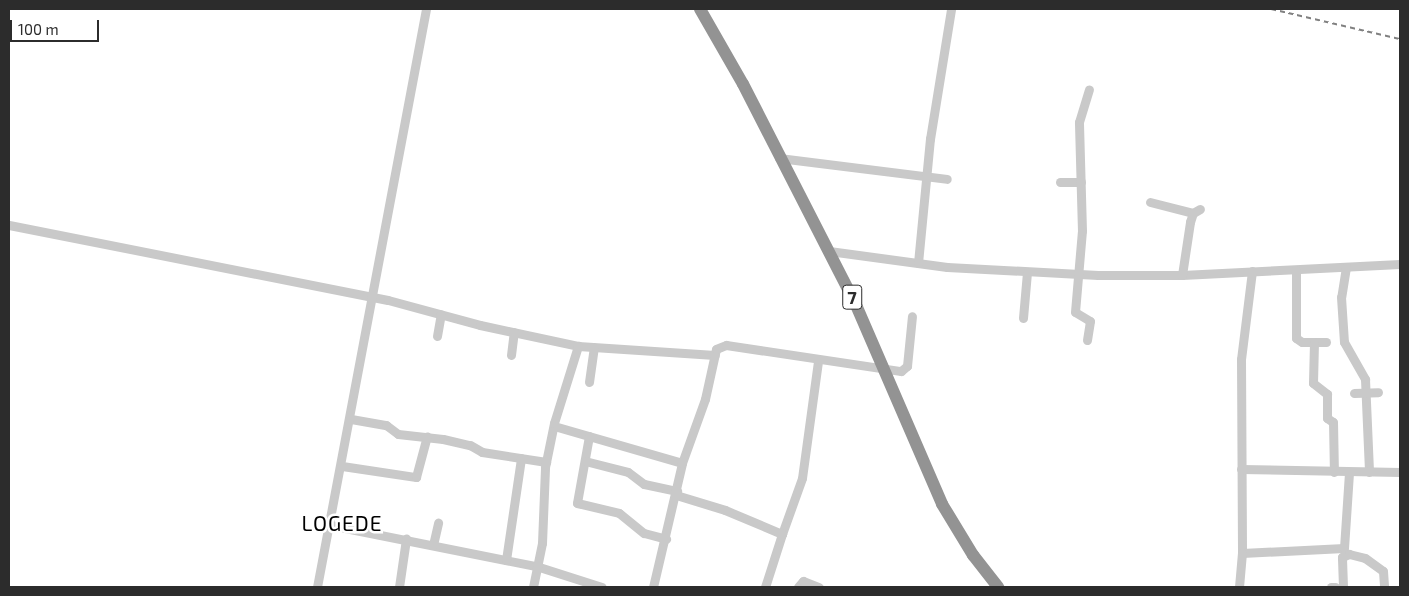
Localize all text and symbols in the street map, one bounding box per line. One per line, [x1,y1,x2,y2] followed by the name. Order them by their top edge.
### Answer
[12,10,101,42] scale bar
[18,20,59,38] text: 100 m
[842,282,862,312] road number: 7
[301,510,383,536] district label: LOGEDE

